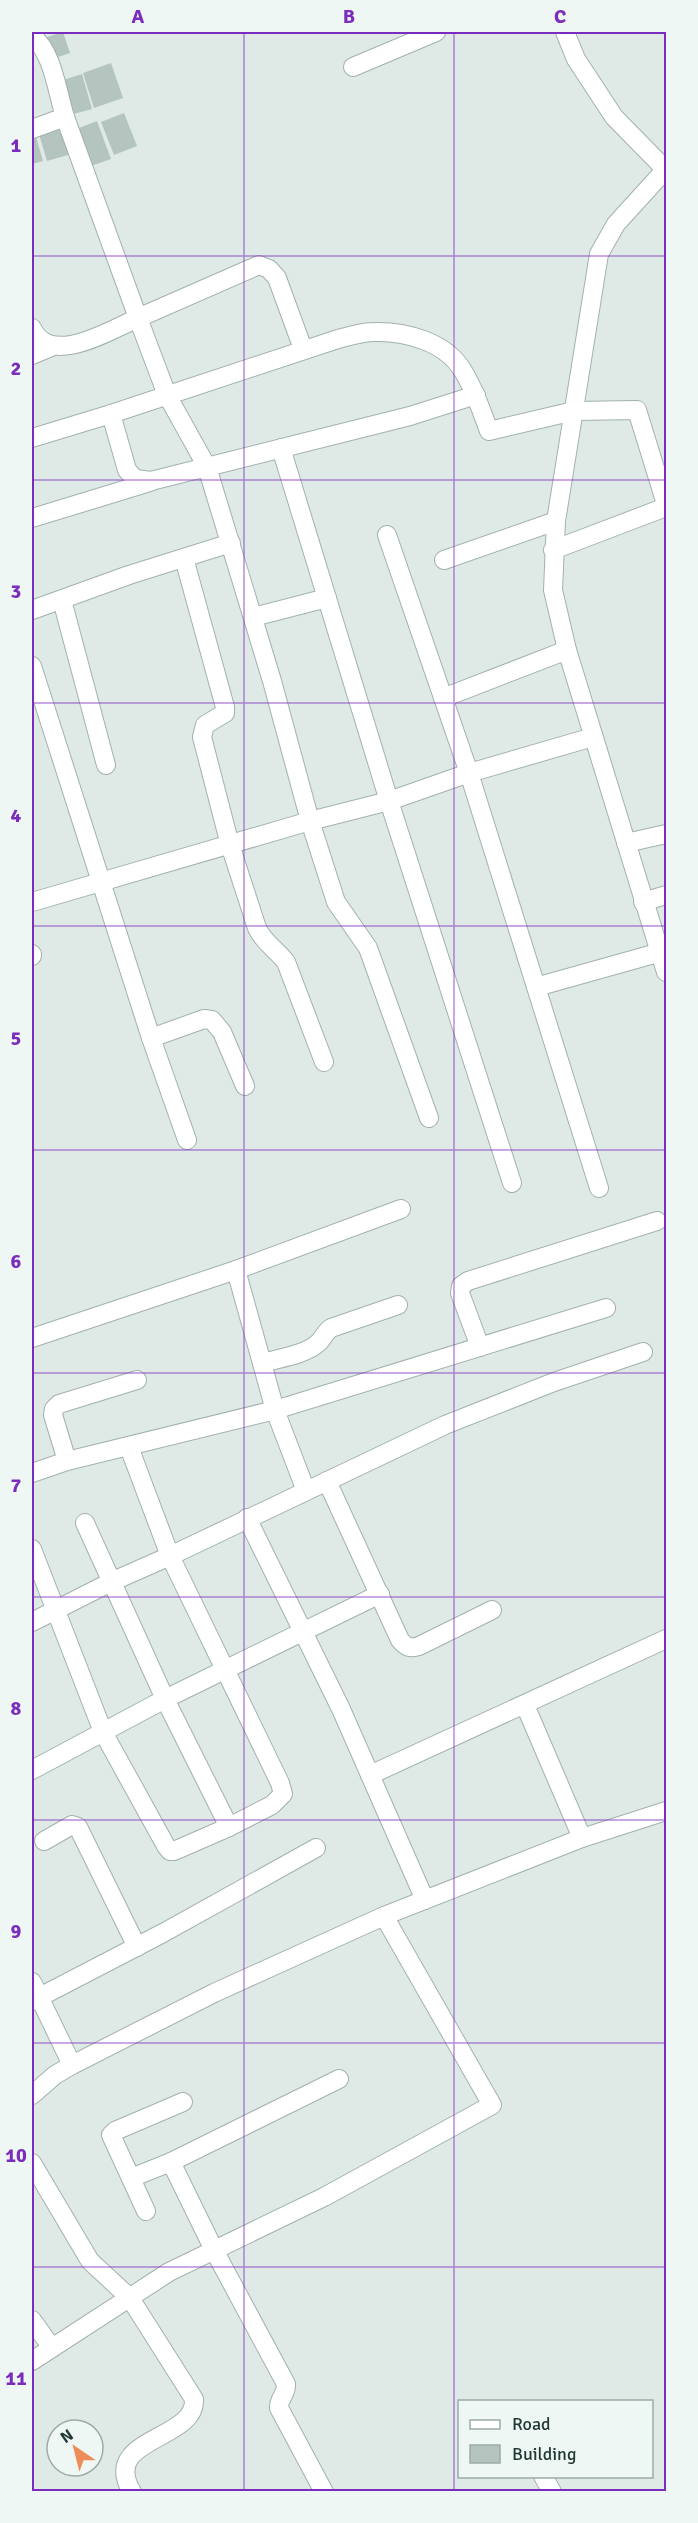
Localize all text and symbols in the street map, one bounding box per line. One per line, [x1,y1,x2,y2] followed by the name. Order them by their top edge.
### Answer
[132,4,145,29] text: A
[343,4,355,29] text: B
[554,4,566,29] text: C
[11,133,22,158] text: 1
[11,356,21,381] text: 2
[11,579,21,604] text: 3
[11,803,22,828] text: 4
[11,1026,21,1051] text: 5
[11,1249,22,1274] text: 6
[11,1473,22,1498] text: 7
[11,1696,22,1721] text: 8
[11,1919,22,1944] text: 9
[5,2143,27,2168] text: 10
[5,2366,27,2391] text: 11
[458,2400,653,2478] legend
[512,2413,551,2435] text: Road
[45,2418,105,2478] north arrow
[57,2425,77,2448] text: N
[512,2443,576,2465] text: Building

